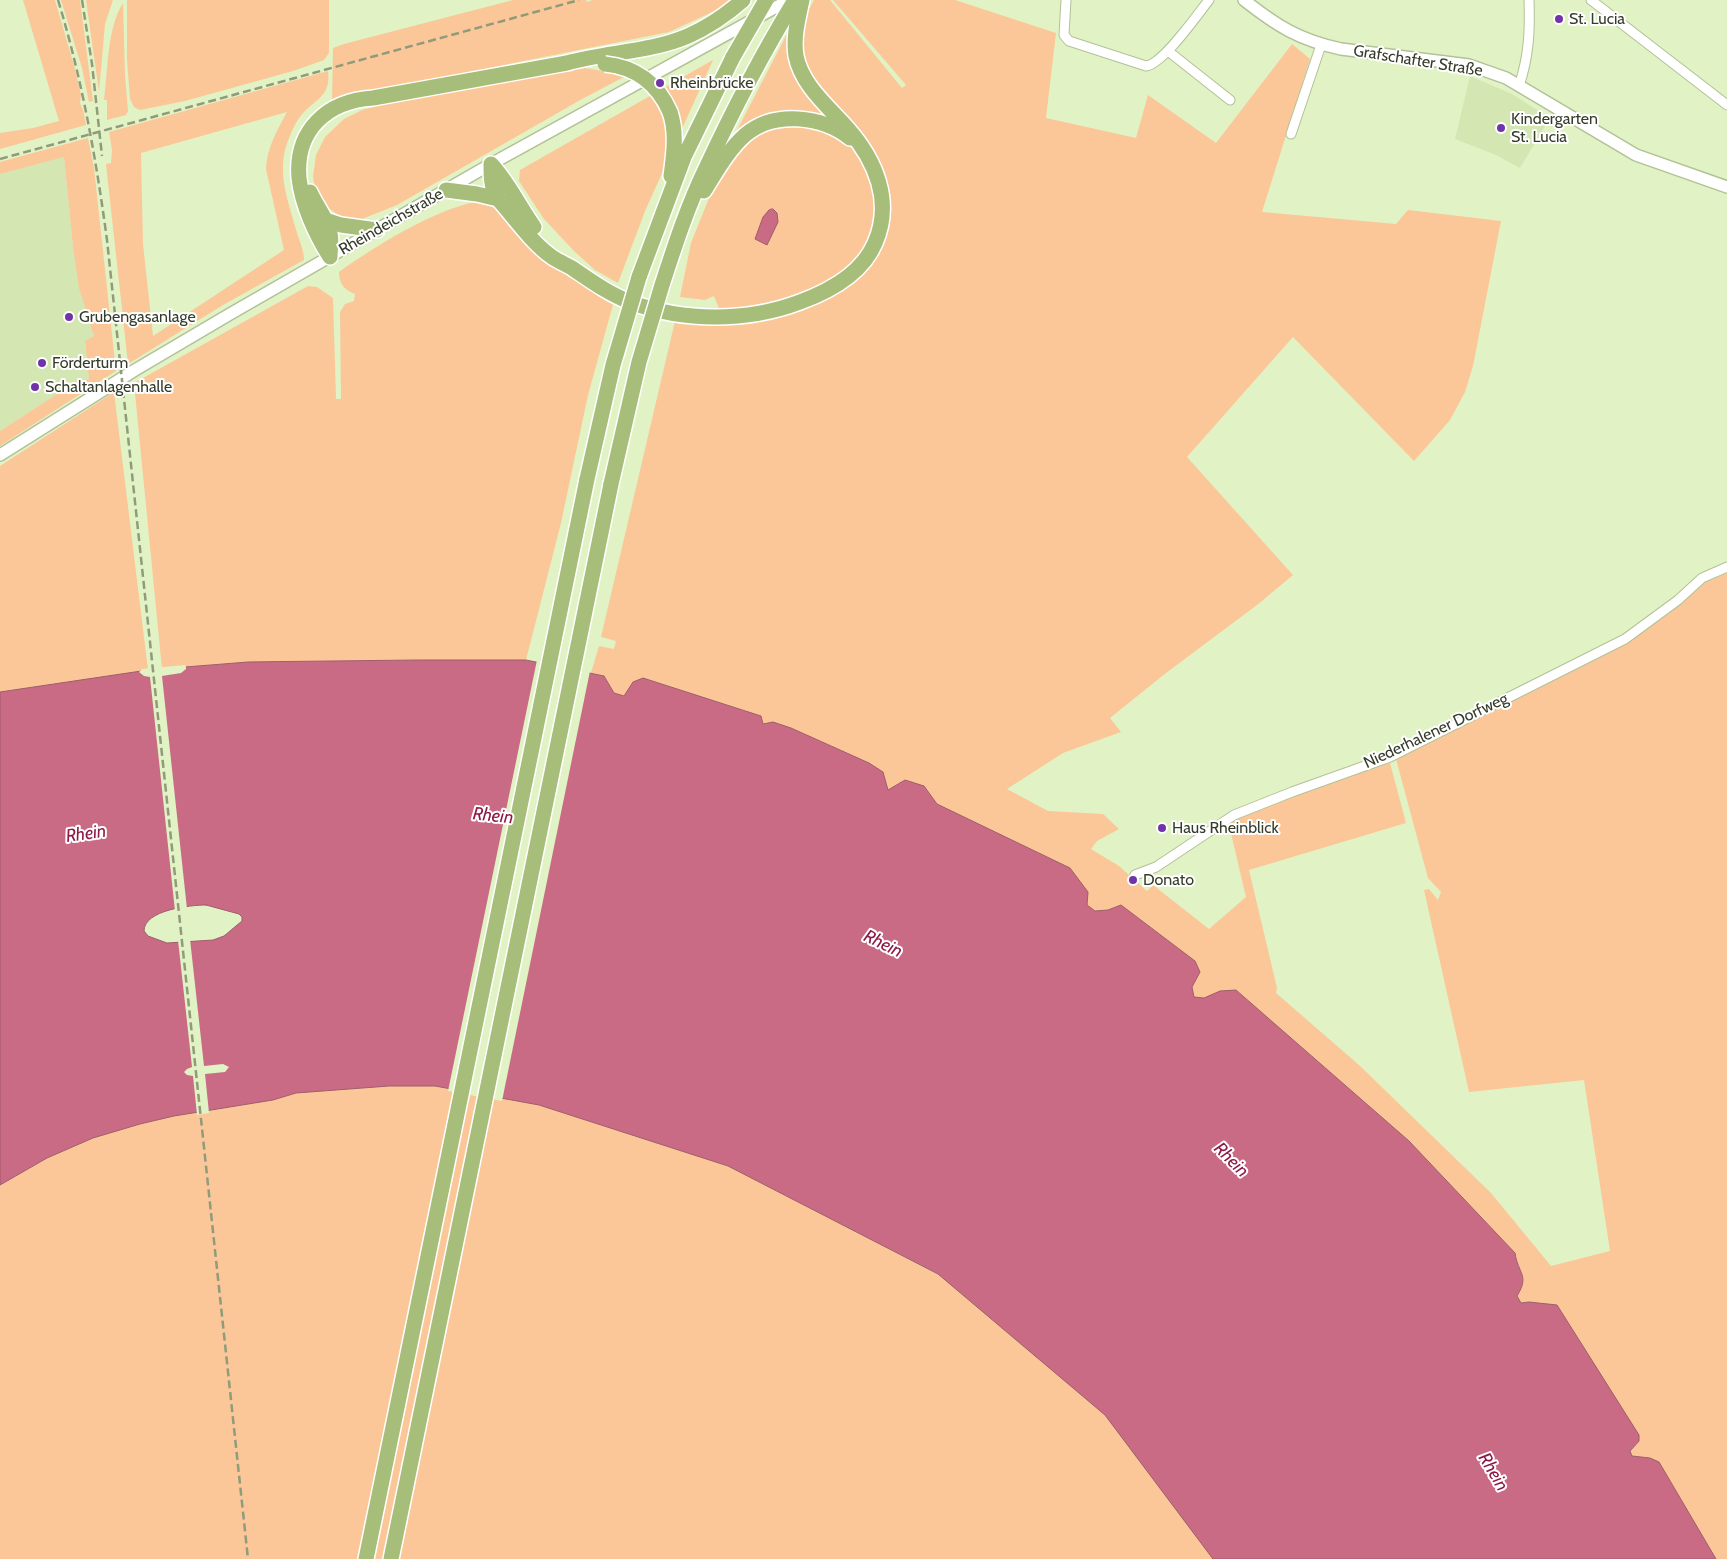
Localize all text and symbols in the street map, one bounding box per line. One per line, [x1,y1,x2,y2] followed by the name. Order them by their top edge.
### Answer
[1569,9,1625,29] place label: St. Lucia
[1553,13,1565,25] marker: St. Lucia
[1352,41,1484,81] street label: Grafschafter Straße
[670,73,753,93] place label: Rheinbrücke
[654,77,666,89] marker: Rheinbrücke
[1511,109,1598,147] place label: Kindergarten St. Lucia
[1495,122,1507,134] marker: Kindergarten St. Lucia
[335,184,447,260] street label: Rheindeichstraße
[79,307,196,327] place label: Grubengasanlage
[63,311,75,323] marker: Grubengasanlage
[52,353,128,373] place label: Förderturm
[36,357,48,369] marker: Förderturm
[45,377,172,397] place label: Schaltanlagenhalle
[29,381,41,393] marker: Schaltanlagenhalle
[1361,689,1511,773] street label: Niederhalener Dorfweg
[472,803,514,829] water label: Rhein
[1172,818,1279,838] place label: Haus Rheinblick
[64,820,108,848] water label: Rhein
[1156,822,1168,834] marker: Haus Rheinblick
[1143,870,1194,890] place label: Donato
[1127,874,1139,886] marker: Donato
[860,925,906,963] water label: Rhein
[1209,1138,1253,1182] water label: Rhein
[1473,1449,1513,1495] water label: Rhein

